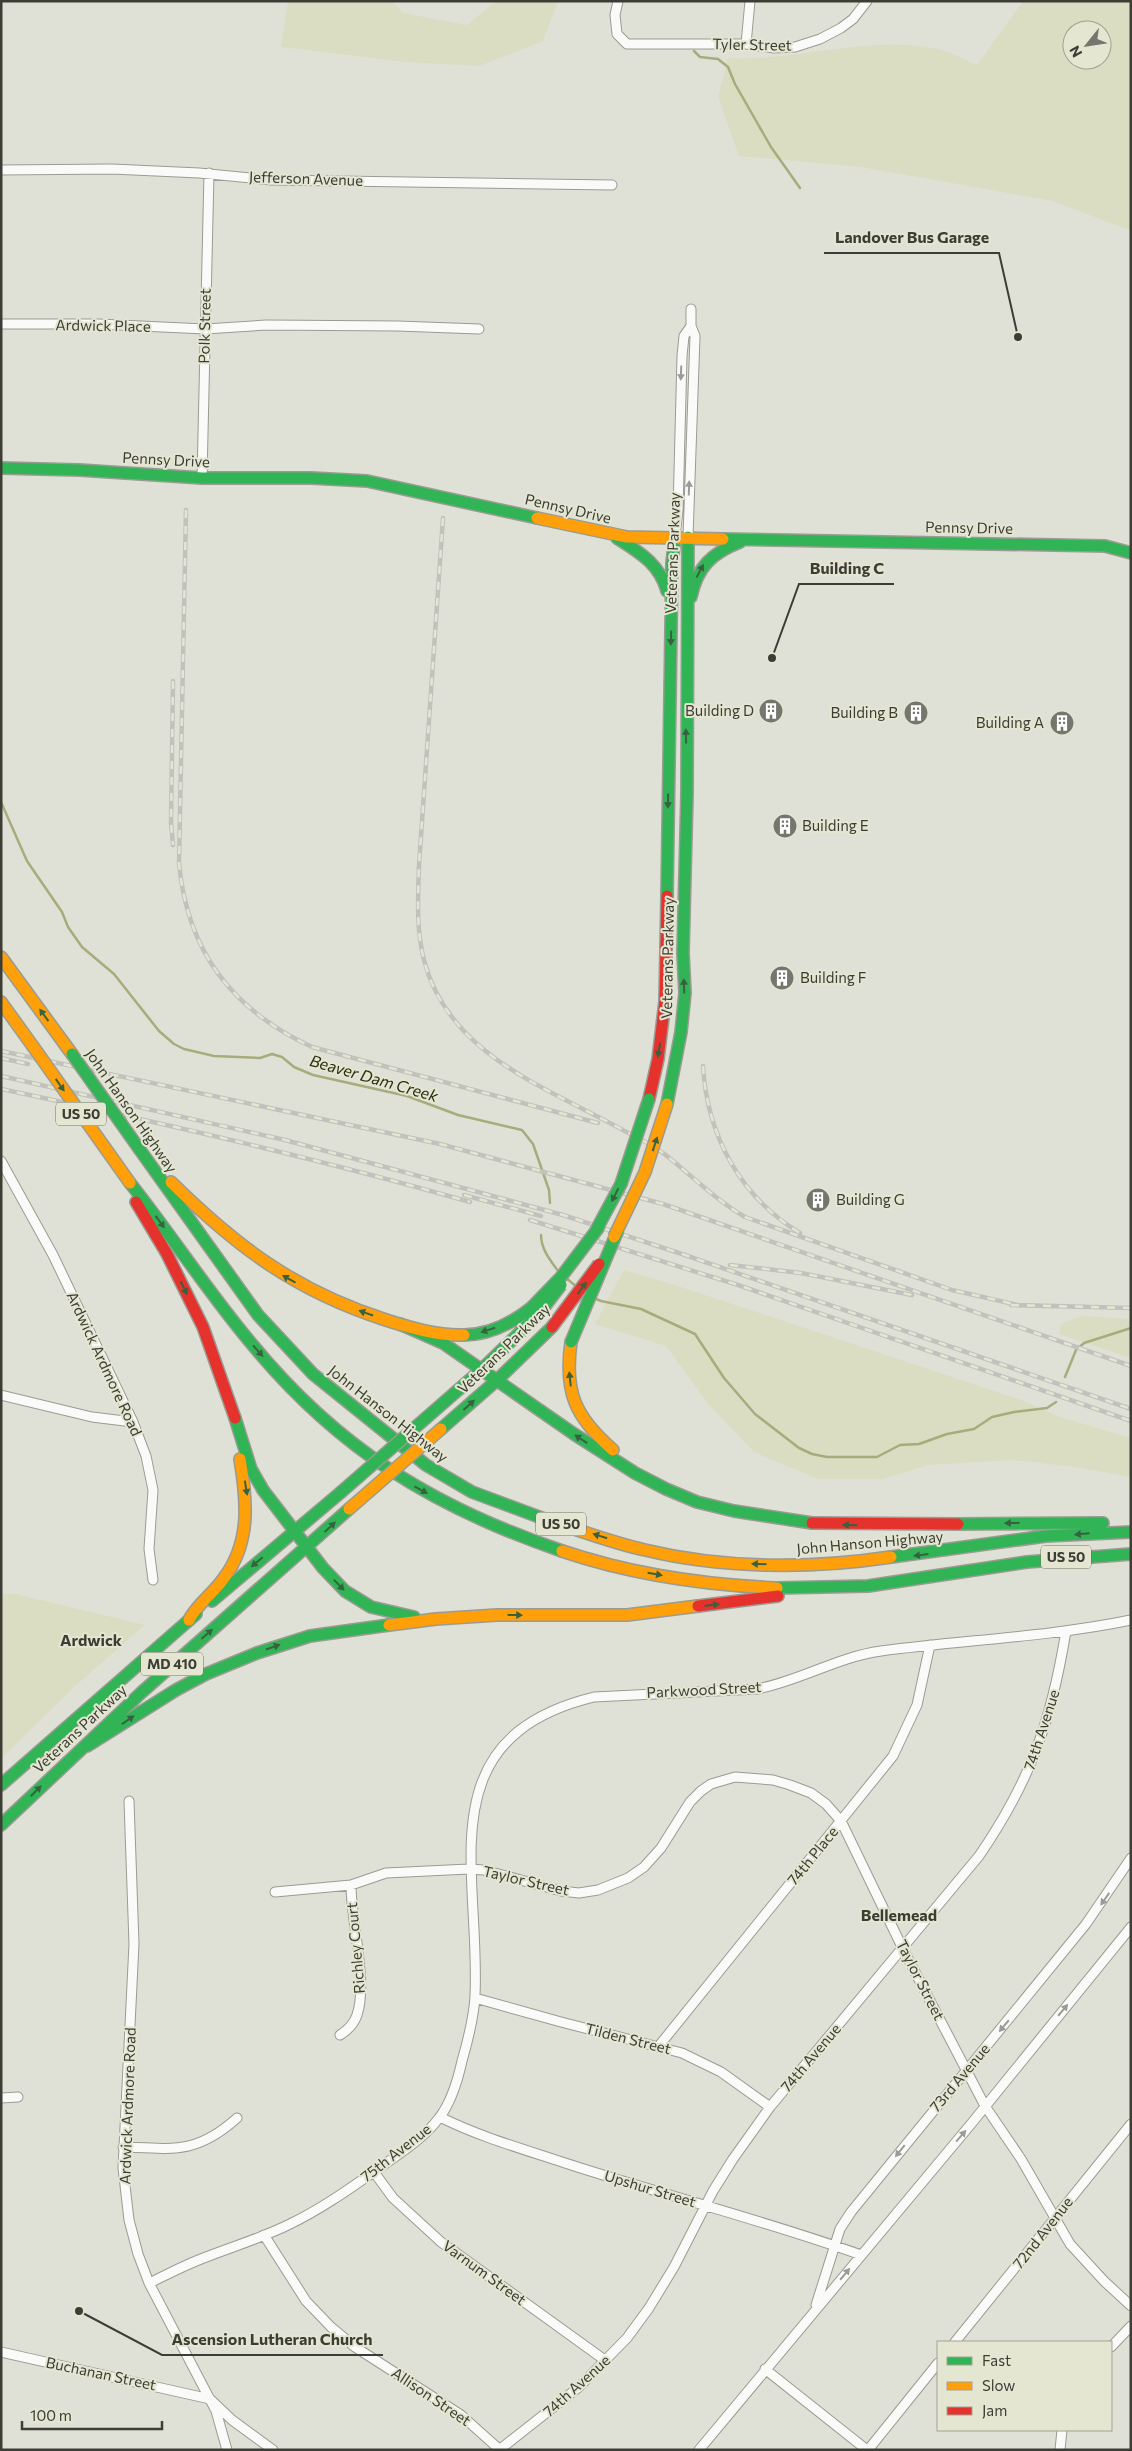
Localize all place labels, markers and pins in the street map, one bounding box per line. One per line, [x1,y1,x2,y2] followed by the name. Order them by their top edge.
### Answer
[824,222,999,253] callout: Landover Bus Garage
[799,553,894,584] callout: Building C
[758,698,784,724] building icon: Building D
[903,700,929,726] building icon: Building B
[685,701,754,719] place label: Building D
[830,703,898,721] place label: Building B
[1049,710,1075,736] building icon: Building A
[976,713,1044,731] place label: Building A
[772,813,798,839] building icon: Building E
[802,816,869,834] place label: Building E
[769,965,795,991] building icon: Building F
[800,968,866,986] place label: Building F
[805,1187,831,1213] building icon: Building G
[836,1190,905,1208] place label: Building G
[162,2324,383,2355] callout: Ascension Lutheran Church

